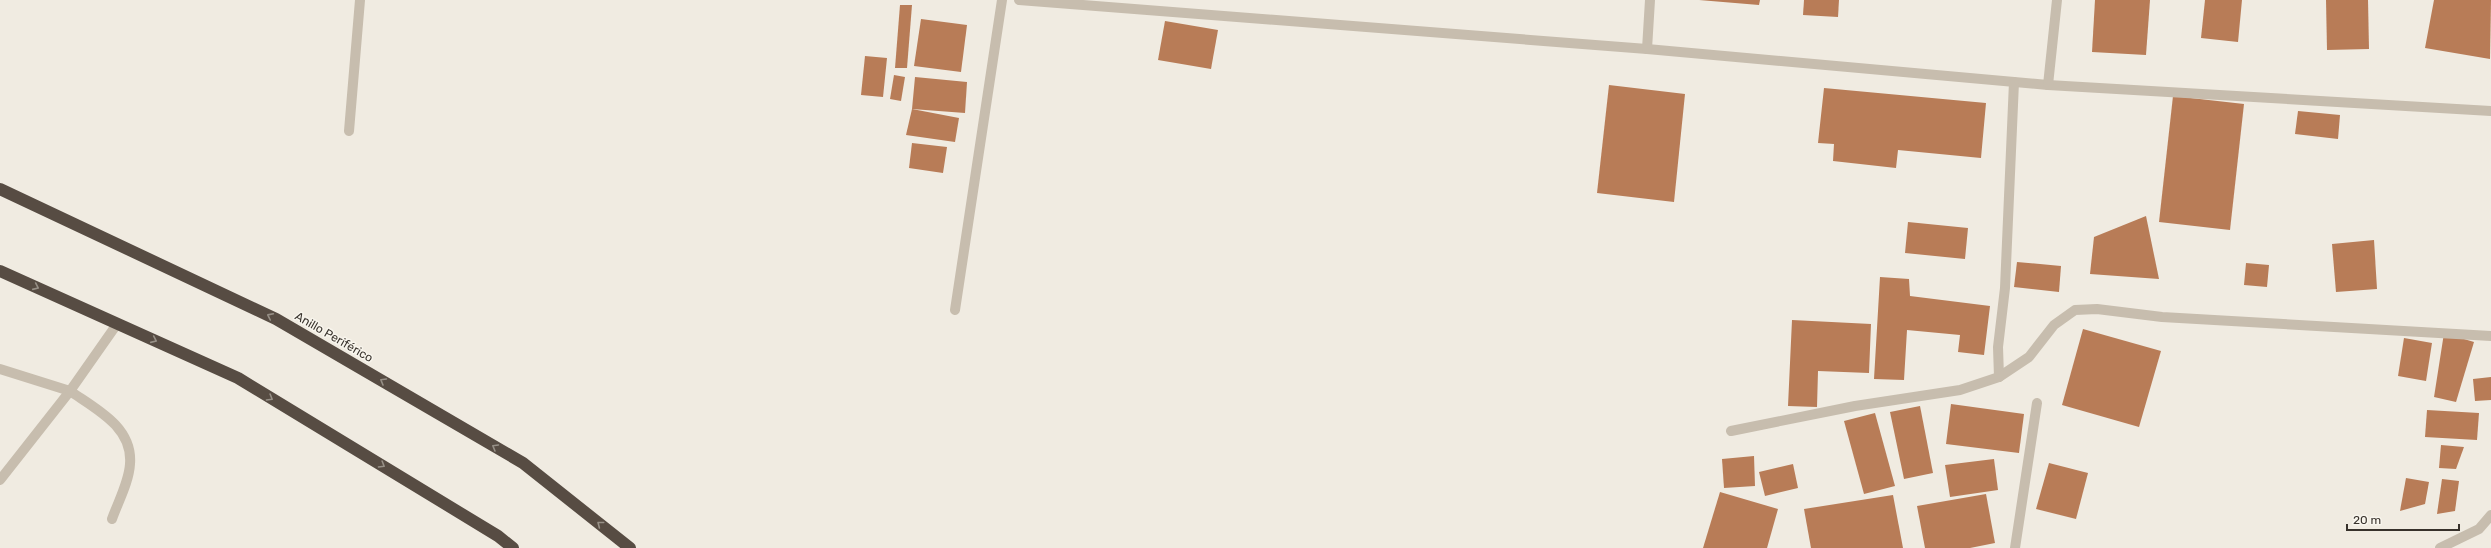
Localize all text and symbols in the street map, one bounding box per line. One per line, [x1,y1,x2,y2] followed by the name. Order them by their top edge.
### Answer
[31,282,39,290] one-way arrow
[292,309,376,365] street label: Anillo Periférico
[267,313,275,321] one-way arrow
[150,336,157,344] one-way arrow
[380,379,387,386] one-way arrow
[266,393,273,401] one-way arrow
[492,445,499,452] one-way arrow
[378,461,385,468] one-way arrow
[2347,506,2459,532] scale bar
[2353,513,2381,527] text: 20 m
[597,522,604,529] one-way arrow

